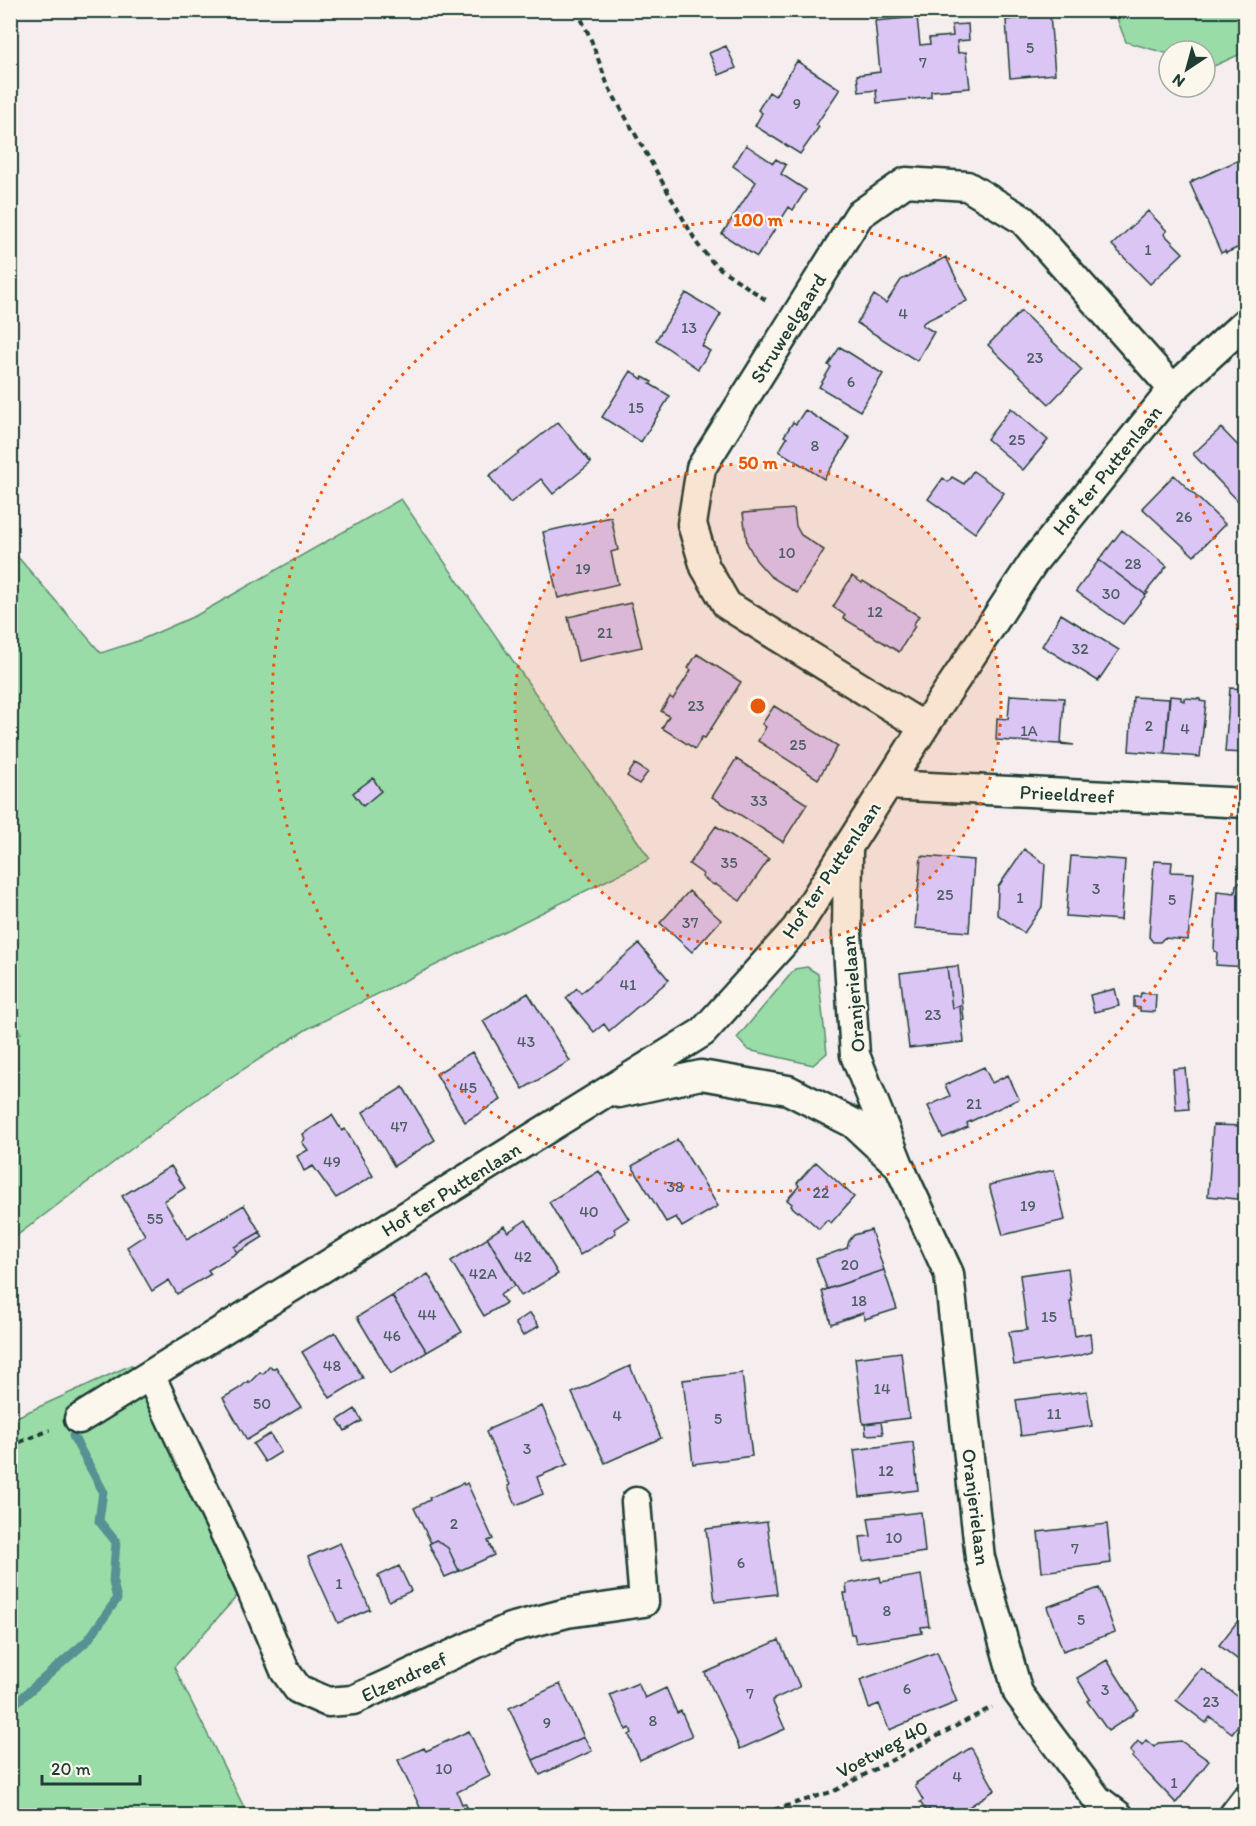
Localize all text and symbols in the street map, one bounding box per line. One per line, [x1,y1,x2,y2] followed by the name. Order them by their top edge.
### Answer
[1026,38,1034,57] house number: 5
[1157,39,1217,99] north arrow
[919,53,927,72] house number: 7
[1169,70,1188,92] text: N
[793,94,801,113] house number: 9
[733,209,784,231] text: 100 m
[1144,240,1152,259] house number: 1
[745,269,831,387] street label: Struweelgaard
[898,304,908,323] house number: 4
[681,318,697,337] house number: 13
[1026,348,1044,367] house number: 23
[847,372,855,391] house number: 6
[628,398,644,417] house number: 15
[1047,400,1167,540] street label: Hof ter Puttenlaan
[1009,430,1025,449] house number: 25
[811,436,820,455] house number: 8
[738,452,779,474] text: 50 m
[1176,507,1192,526] house number: 26
[778,543,796,562] house number: 10
[1124,554,1142,573] house number: 28
[575,559,591,578] house number: 19
[1102,584,1120,603] house number: 30
[867,602,884,621] house number: 12
[597,623,613,642] house number: 21
[1071,639,1089,658] house number: 32
[687,696,705,715] house number: 23
[748,696,768,716] centre of rings
[1145,716,1154,735] house number: 2
[1180,719,1190,738] house number: 4
[1020,721,1038,740] house number: 1A
[790,735,806,754] house number: 25
[1019,780,1115,808] street label: Prieeldreef
[750,791,768,810] house number: 33
[776,797,886,943] street label: Hof ter Puttenlaan
[720,853,738,872] house number: 35
[1092,879,1101,898] house number: 3
[937,885,953,904] house number: 25
[1016,888,1024,907] house number: 1
[1168,890,1176,909] house number: 5
[682,913,698,932] house number: 37
[836,934,870,1054] street label: Oranjerielaan
[619,975,637,994] house number: 41
[924,1005,942,1024] house number: 23
[517,1032,535,1051] house number: 43
[459,1078,477,1097] house number: 45
[966,1094,982,1113] house number: 21
[390,1117,408,1136] house number: 47
[377,1136,525,1242] street label: Hof ter Puttenlaan
[323,1152,341,1171] house number: 49
[666,1177,684,1196] house number: 38
[813,1183,830,1202] house number: 22
[1020,1196,1036,1215] house number: 19
[579,1202,599,1221] house number: 40
[147,1209,163,1228] house number: 55
[514,1247,533,1266] house number: 42
[841,1255,859,1274] house number: 20
[469,1264,497,1283] house number: 42A
[851,1291,867,1310] house number: 18
[417,1305,437,1324] house number: 44
[1041,1307,1057,1326] house number: 15
[383,1326,401,1345] house number: 46
[323,1356,341,1375] house number: 48
[873,1379,891,1398] house number: 14
[253,1394,271,1413] house number: 50
[1047,1404,1062,1423] house number: 11
[612,1406,622,1425] house number: 4
[714,1409,722,1428] house number: 5
[523,1439,532,1458] house number: 3
[957,1447,995,1567] street label: Oranjerielaan
[878,1461,895,1480] house number: 12
[450,1514,459,1533] house number: 2
[885,1528,903,1547] house number: 10
[1071,1539,1079,1558] house number: 7
[737,1553,745,1572] house number: 6
[335,1574,343,1593] house number: 1
[883,1601,892,1620] house number: 8
[1077,1610,1085,1629] house number: 5
[357,1647,451,1707] street label: Elzendreef
[903,1679,911,1698] house number: 6
[1101,1680,1110,1699] house number: 3
[746,1684,754,1703] house number: 7
[1202,1692,1220,1711] house number: 23
[649,1711,658,1730] house number: 8
[543,1713,551,1732] house number: 9
[832,1715,932,1783] street label: Voetweg 40
[42,1748,140,1786] scale bar
[51,1758,91,1780] text: 20 m
[435,1759,453,1778] house number: 10
[952,1767,962,1786] house number: 4
[1170,1773,1178,1792] house number: 1

